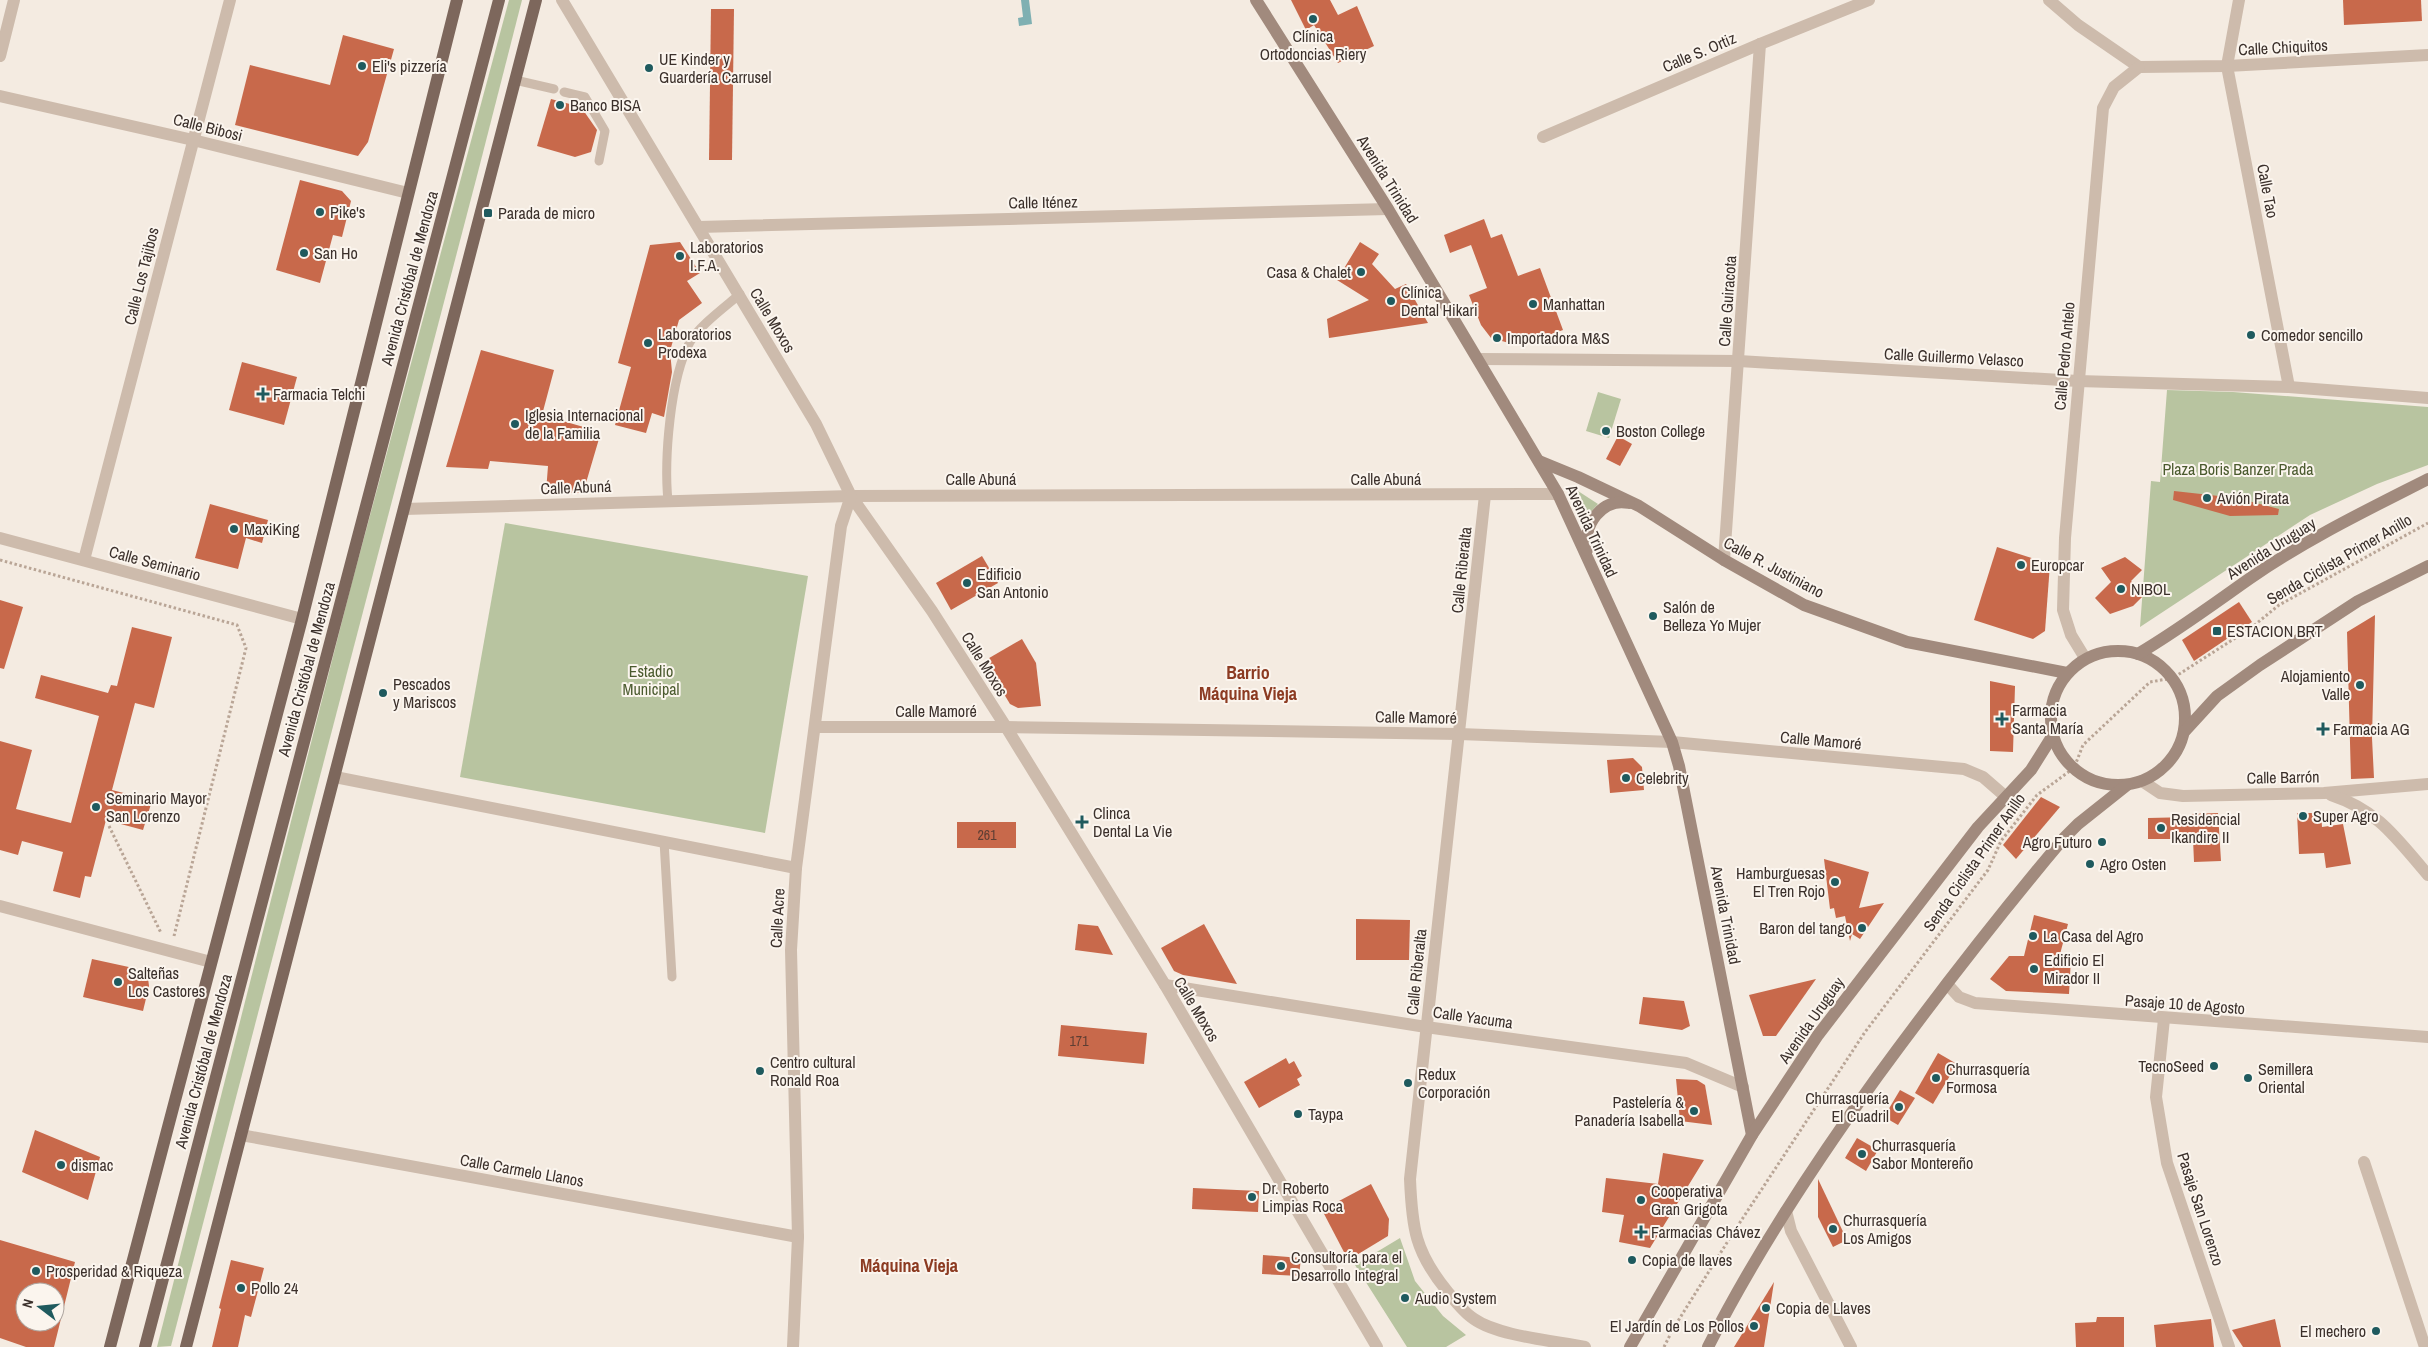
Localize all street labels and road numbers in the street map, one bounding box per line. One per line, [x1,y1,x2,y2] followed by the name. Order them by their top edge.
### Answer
[1659,26,1740,77] street label: Calle S. Ortiz
[2238,34,2328,60] street label: Calle Chiquitos
[171,108,245,146] street label: Calle Bibosi
[1352,130,1424,227] street label: Avenida Trinidad
[2252,162,2284,220] street label: Calle Tao
[375,188,443,369] street label: Avenida Cristóbal de Mendoza
[1008,190,1078,214] street label: Calle Iténez
[118,225,164,327] street label: Calle Los Tajibos
[1713,254,1741,347] street label: Calle Guiracota
[745,283,801,357] street label: Calle Moxos
[2048,301,2080,411] street label: Calle Pedro Antelo
[1884,342,2024,372] street label: Calle Guillermo Velasco
[946,468,1017,490] street label: Calle Abuná
[1351,468,1422,490] street label: Calle Abuná
[540,475,612,499] street label: Calle Abuná
[1561,480,1623,581] street label: Avenida Trinidad
[2262,508,2416,610] street label: Senda Ciclista Primer Anillo
[2221,512,2320,585] street label: Avenida Uruguay
[1446,525,1477,614] street label: Calle Riberalta
[1720,531,1828,603] street label: Calle R. Justiniano
[107,540,203,586] street label: Calle Seminario
[272,579,340,760] street label: Avenida Cristóbal de Mendoza
[957,628,1013,700] street label: Calle Moxos
[895,700,977,722] street label: Calle Mamoré
[1375,705,1457,729] street label: Calle Mamoré
[1779,725,1863,755] street label: Calle Mamoré
[2246,765,2320,789] street label: Calle Barrón
[1918,788,2030,936] street label: Senda Ciclista Primer Anillo
[1705,863,1746,966] street label: Avenida Trinidad
[764,888,790,948] street label: Calle Acre
[1401,927,1432,1016] street label: Calle Riberalta
[169,971,237,1152] street label: Avenida Cristóbal de Mendoza
[1169,972,1225,1046] street label: Calle Moxos
[1772,972,1849,1069] street label: Avenida Uruguay
[2124,989,2246,1019] street label: Pasaje 10 de Agosto
[1432,1001,1515,1034] street label: Calle Yacuma
[458,1148,586,1192] street label: Calle Carmelo Llanos
[2172,1149,2230,1269] street label: Pasaje San Lorenzo

